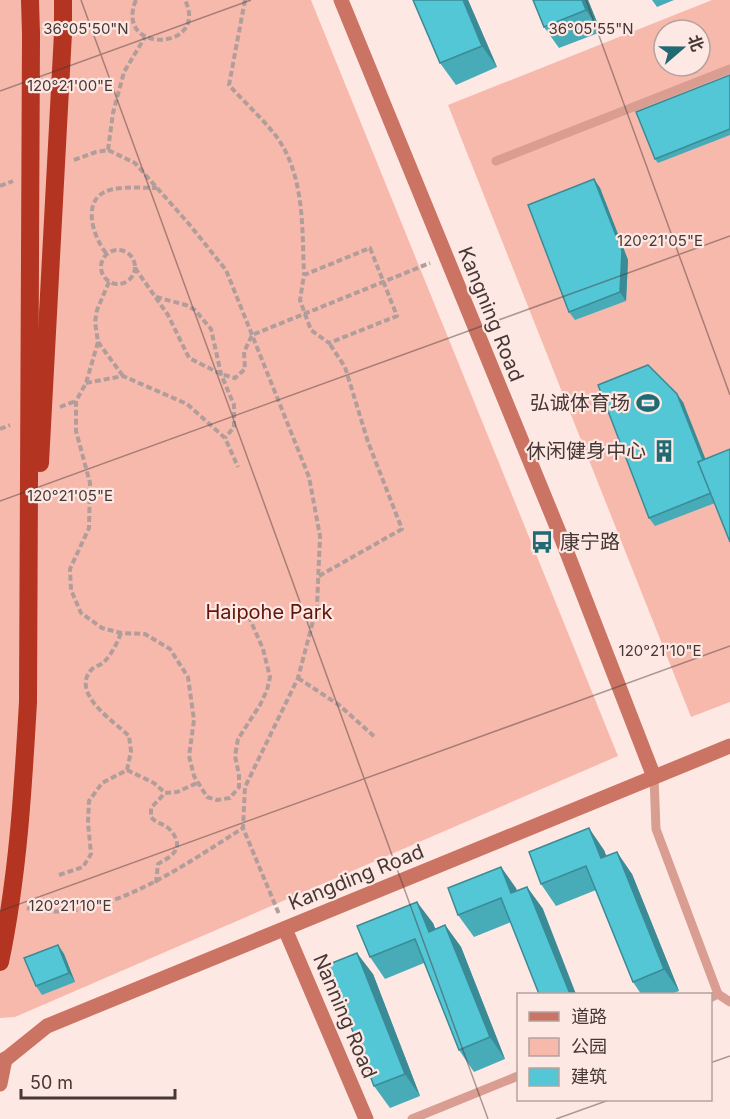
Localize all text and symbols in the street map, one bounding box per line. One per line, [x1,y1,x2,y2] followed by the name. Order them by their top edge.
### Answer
[652,18,712,78] north arrow
[43,19,129,38] text: 36°05'50"N
[548,19,634,38] text: 36°05'55"N
[684,32,708,54] text: 北
[27,76,113,95] text: 120°21'00"E
[617,231,703,250] text: 120°21'05"E
[453,243,529,385] street label: Kangning Road
[635,390,661,416] sports icon: 弘诚体育场
[530,391,630,415] place label: 弘诚体育场
[651,438,677,464] building icon: 休闲健身中心
[526,439,646,463] place label: 休闲健身中心
[27,486,113,505] text: 120°21'05"E
[529,529,555,555] bus stop icon: 康宁路
[560,530,620,554] place label: 康宁路
[205,600,333,624] park label: Haipohe Park
[619,641,701,660] text: 120°21'10"E
[285,839,427,915] street label: Kangding Road
[29,896,111,915] text: 120°21'10"E
[308,950,382,1082] street label: Nanning Road
[517,993,712,1101] legend
[571,1006,607,1027] text: 道路
[571,1036,607,1057] text: 公园
[21,1062,176,1100] scale bar
[571,1066,607,1087] text: 建筑
[30,1072,73,1093] text: 50 m

